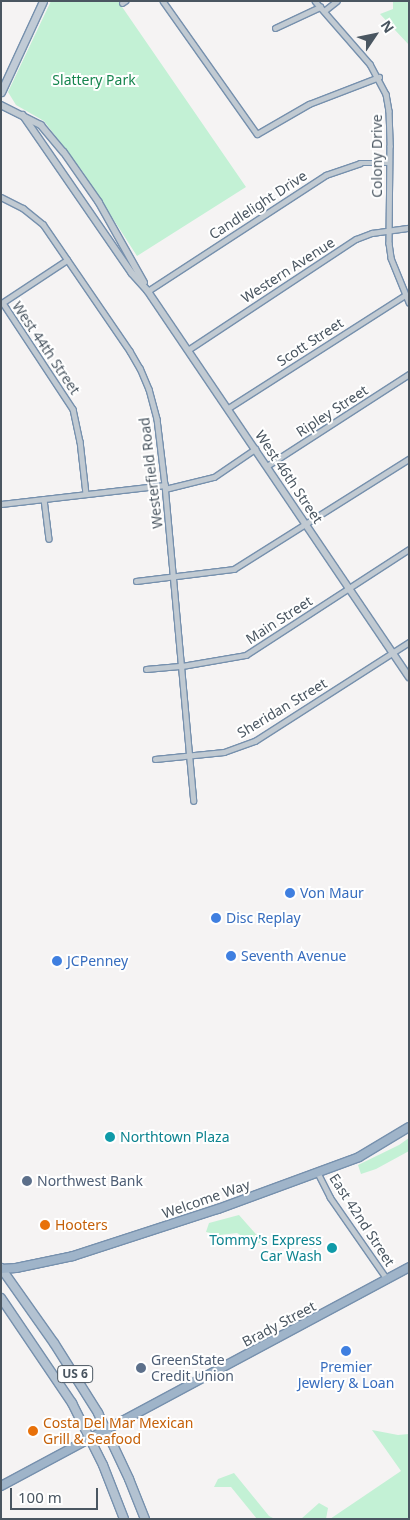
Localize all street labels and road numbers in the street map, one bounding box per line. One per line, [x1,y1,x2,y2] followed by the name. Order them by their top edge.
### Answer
[369,114,385,198] street label: Colony Drive
[206,167,310,243] street label: Candlelight Drive
[238,234,338,306] street label: Western Avenue
[9,298,83,398] street label: West 44th Street
[274,314,346,370] street label: Scott Street
[293,382,371,440] street label: Ripley Street
[136,416,166,530] street label: Westerfield Road
[252,427,326,527] street label: West 46th Street
[243,592,315,648] street label: Main Street
[234,675,330,741] street label: Sheridan Street
[326,1171,398,1269] street label: East 42nd Street
[160,1176,252,1222] street label: Welcome Way
[239,1298,319,1350] street label: Brady Street
[56,1365,94,1384] road number: US 6

